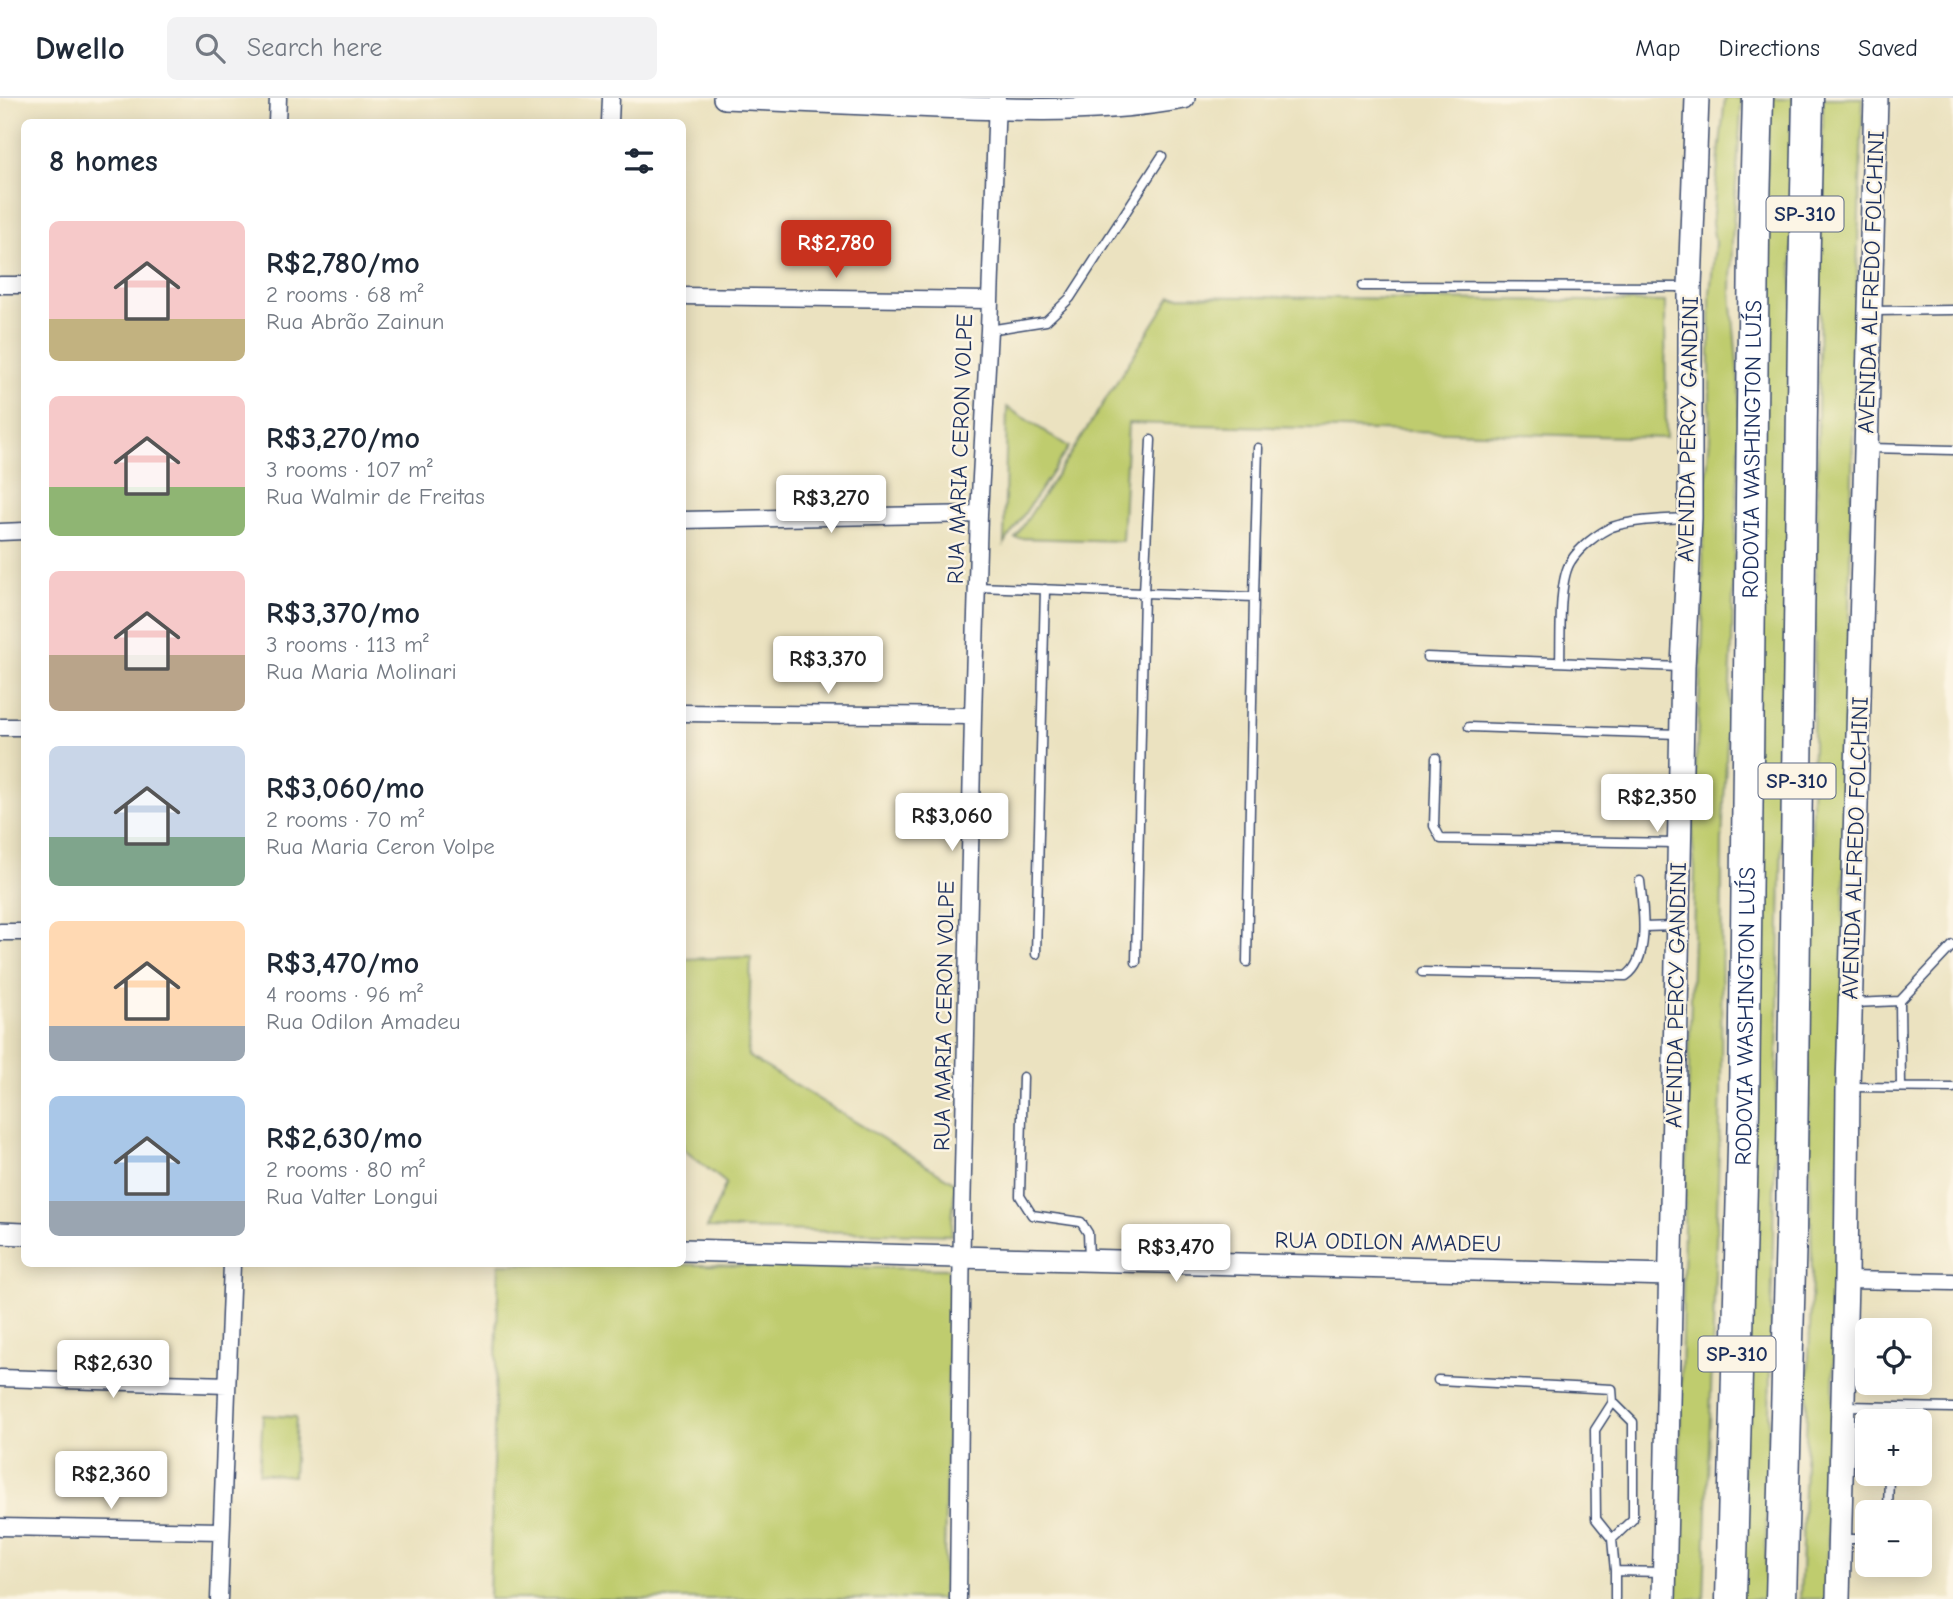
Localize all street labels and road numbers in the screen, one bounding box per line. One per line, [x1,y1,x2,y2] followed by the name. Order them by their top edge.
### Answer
[1852,130,1890,434] street label: AVENIDA ALFREDO FOLCHINI
[1766,197,1843,232] road number: SP-310
[1672,296,1704,562] street label: AVENIDA PERCY GANDINI
[1736,300,1767,599] street label: RODOVIA WASHINGTON LUÍS
[942,313,978,585] street label: RUA MARIA CERON VOLPE
[1836,696,1874,1000] street label: AVENIDA ALFREDO FOLCHINI
[1758,764,1836,798] road number: SP-310
[1660,862,1692,1128] street label: AVENIDA PERCY GANDINI
[1729,867,1760,1166] street label: RODOVIA WASHINGTON LUÍS
[928,880,960,1151] street label: RUA MARIA CERON VOLPE
[1275,1227,1501,1257] street label: RUA ODILON AMADEU
[1698,1336,1776,1372] road number: SP-310

